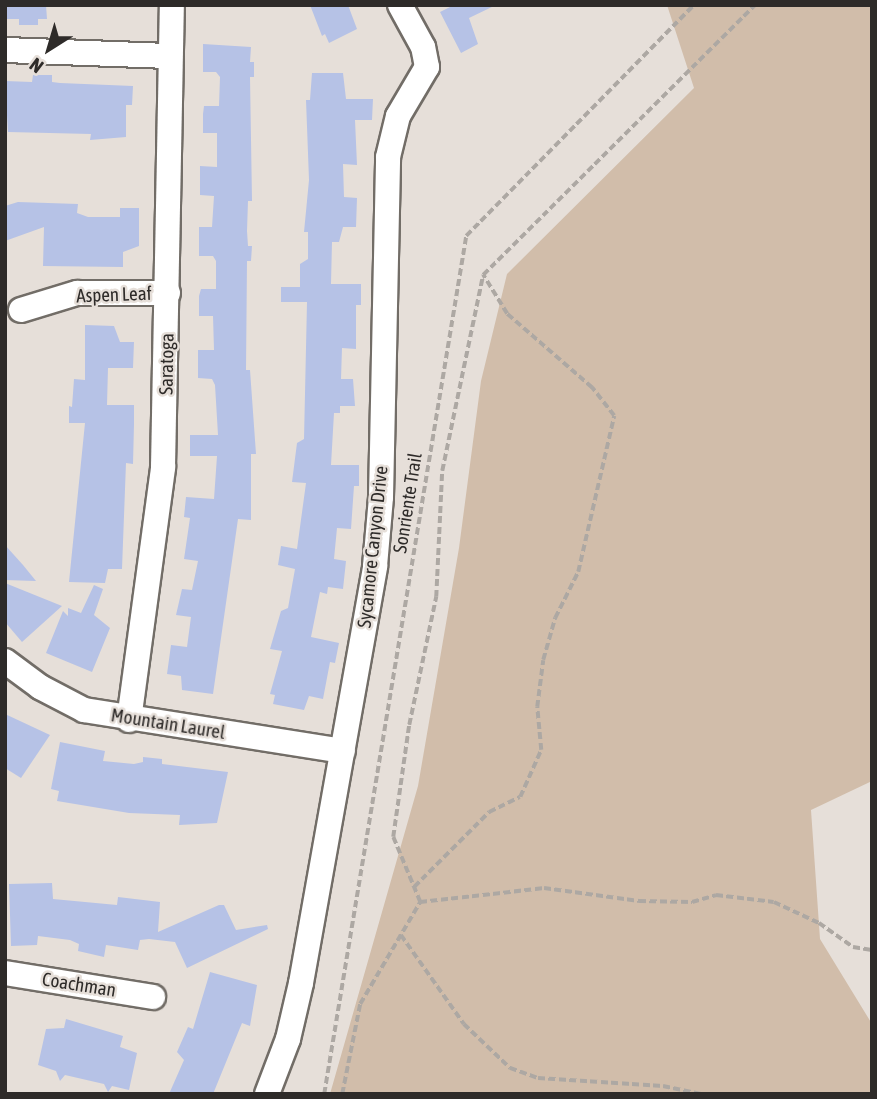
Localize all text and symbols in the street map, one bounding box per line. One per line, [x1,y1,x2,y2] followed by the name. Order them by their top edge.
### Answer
[14,14,84,84] north arrow
[25,54,47,78] text: N
[76,282,152,308] street label: Aspen Leaf
[155,333,179,395] street label: Saratoga
[389,451,427,555] street label: Sonriente Trail
[353,465,393,629] street label: Sycamore Canyon Drive
[109,704,227,744] street label: Mountain Laurel
[41,968,117,1002] street label: Coachman

